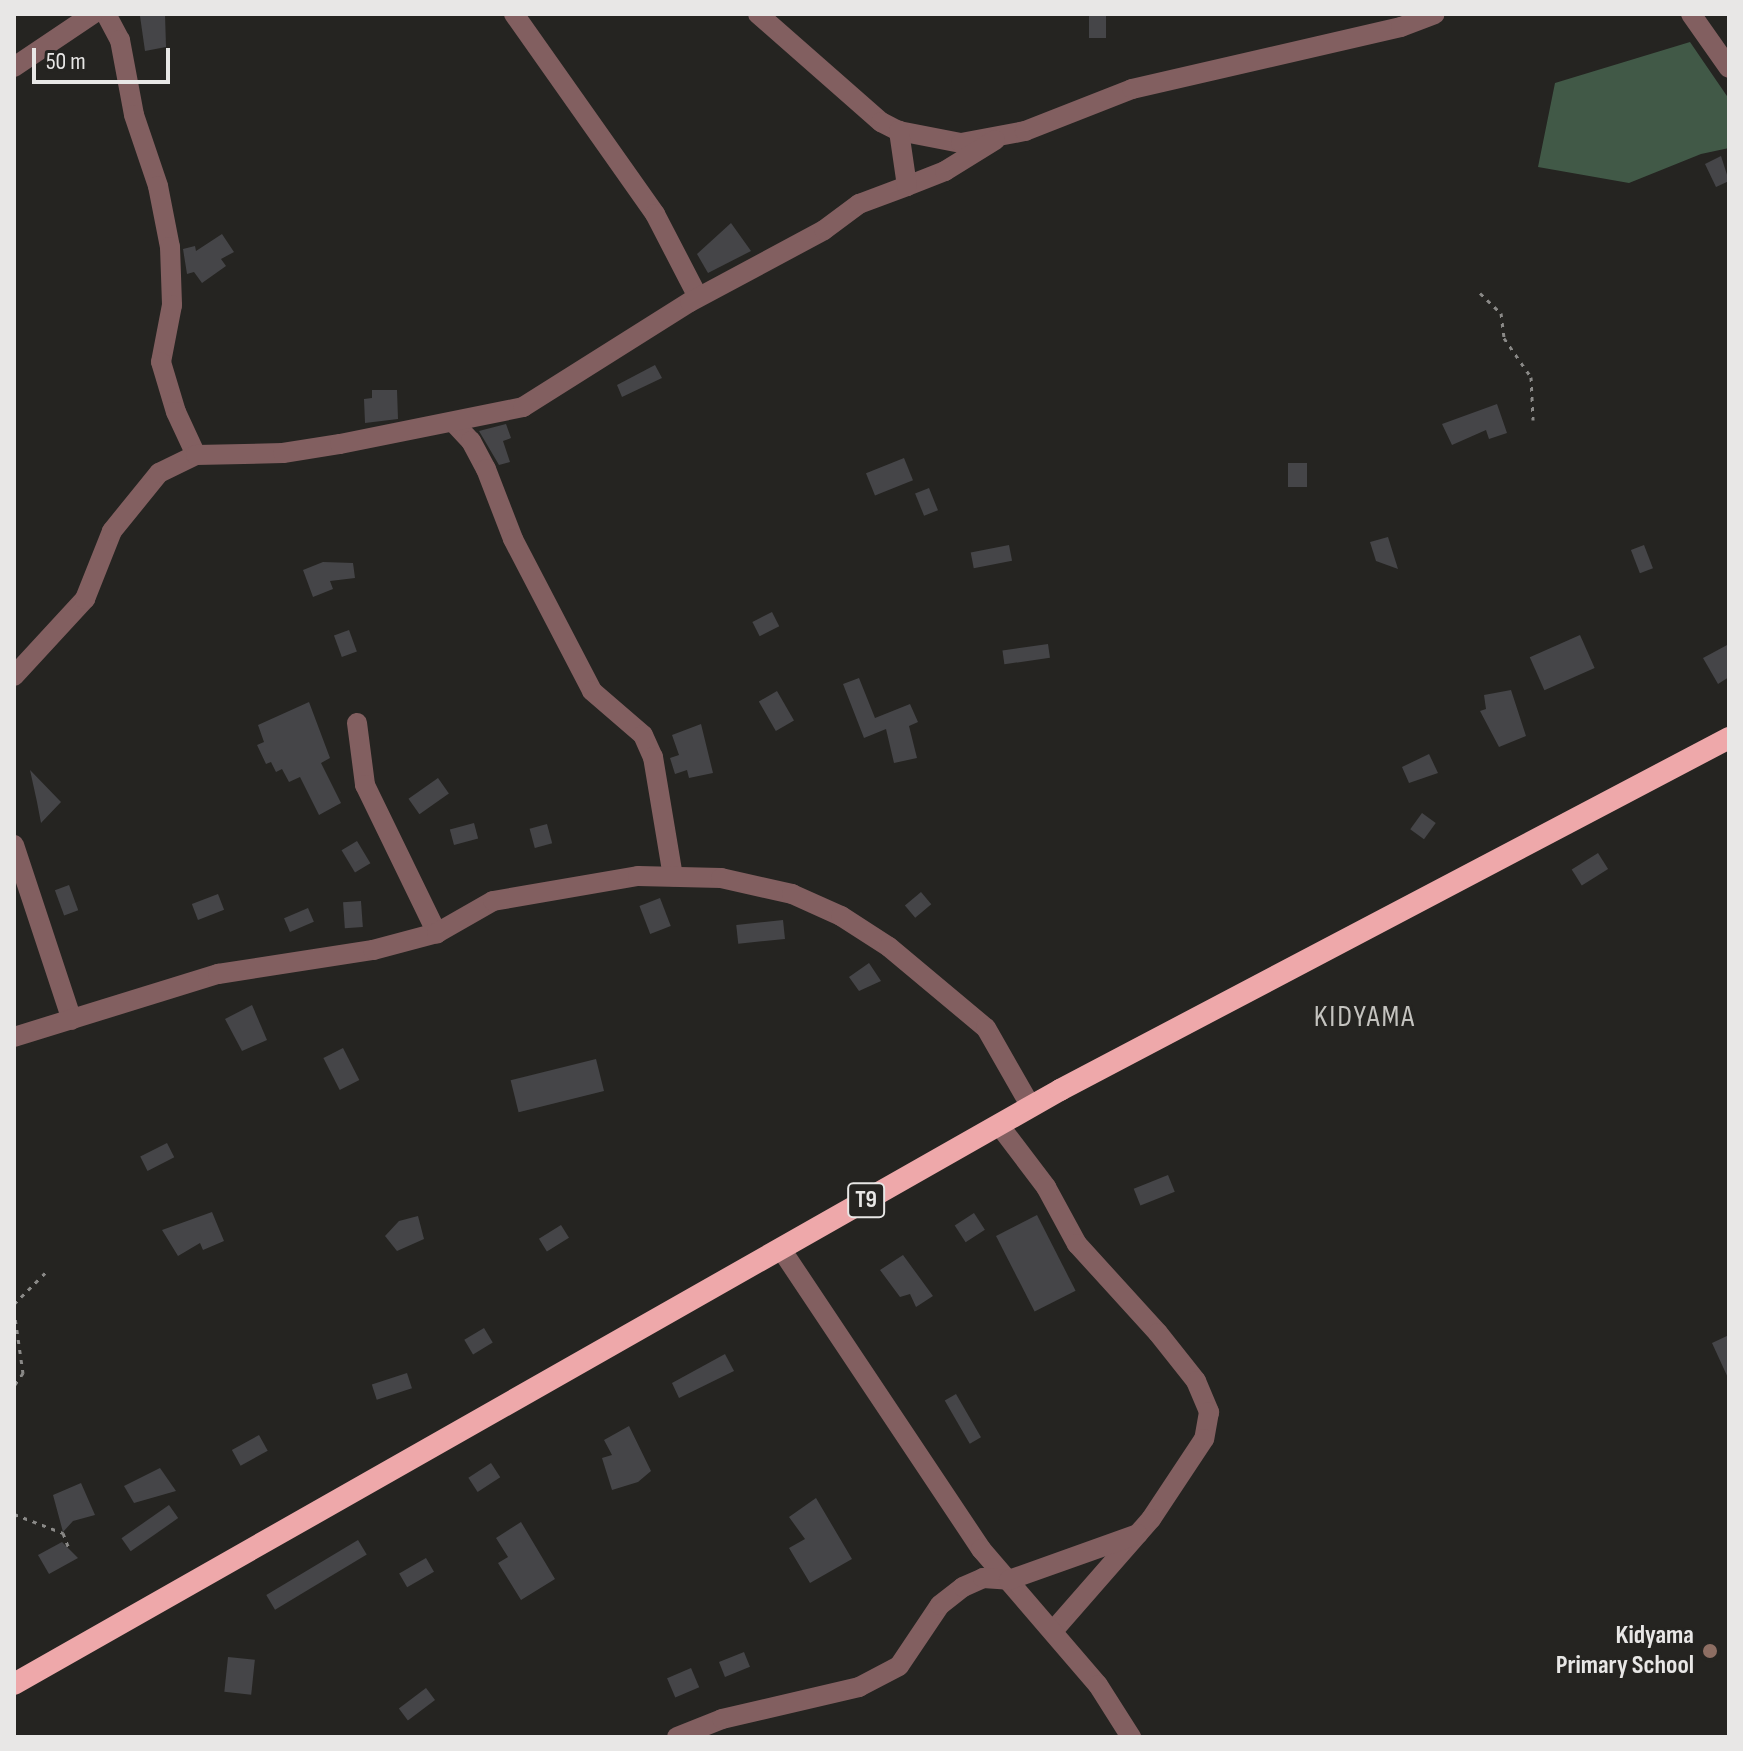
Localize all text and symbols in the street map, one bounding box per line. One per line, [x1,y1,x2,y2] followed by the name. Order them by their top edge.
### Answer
[36,32,174,82] scale bar
[46,47,86,76] text: 50 m
[1314,999,1416,1035] district label: KIDYAMA
[846,1180,886,1220] road number: T9
[1556,1620,1694,1682] place label: Kidyama Primary School
[1701,1642,1719,1660] marker: Kidyama Primary School

